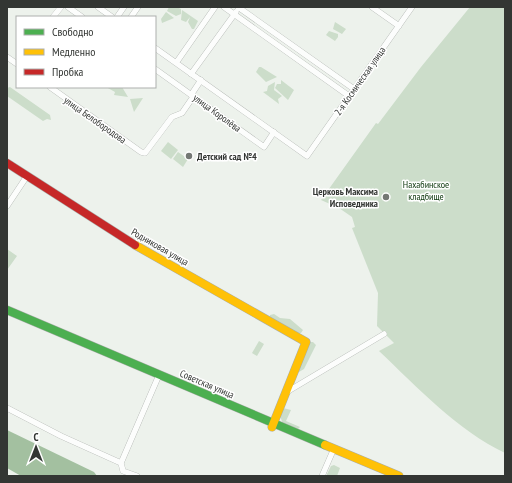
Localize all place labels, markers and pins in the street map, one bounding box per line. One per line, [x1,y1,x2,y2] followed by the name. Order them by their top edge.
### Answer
[197,150,257,163] place label: Детский сад №4
[184,151,194,161] marker: Детский сад №4
[313,185,378,210] place label: Церковь Максима Исповедника
[381,192,391,202] marker: Церковь Максима Исповедника

